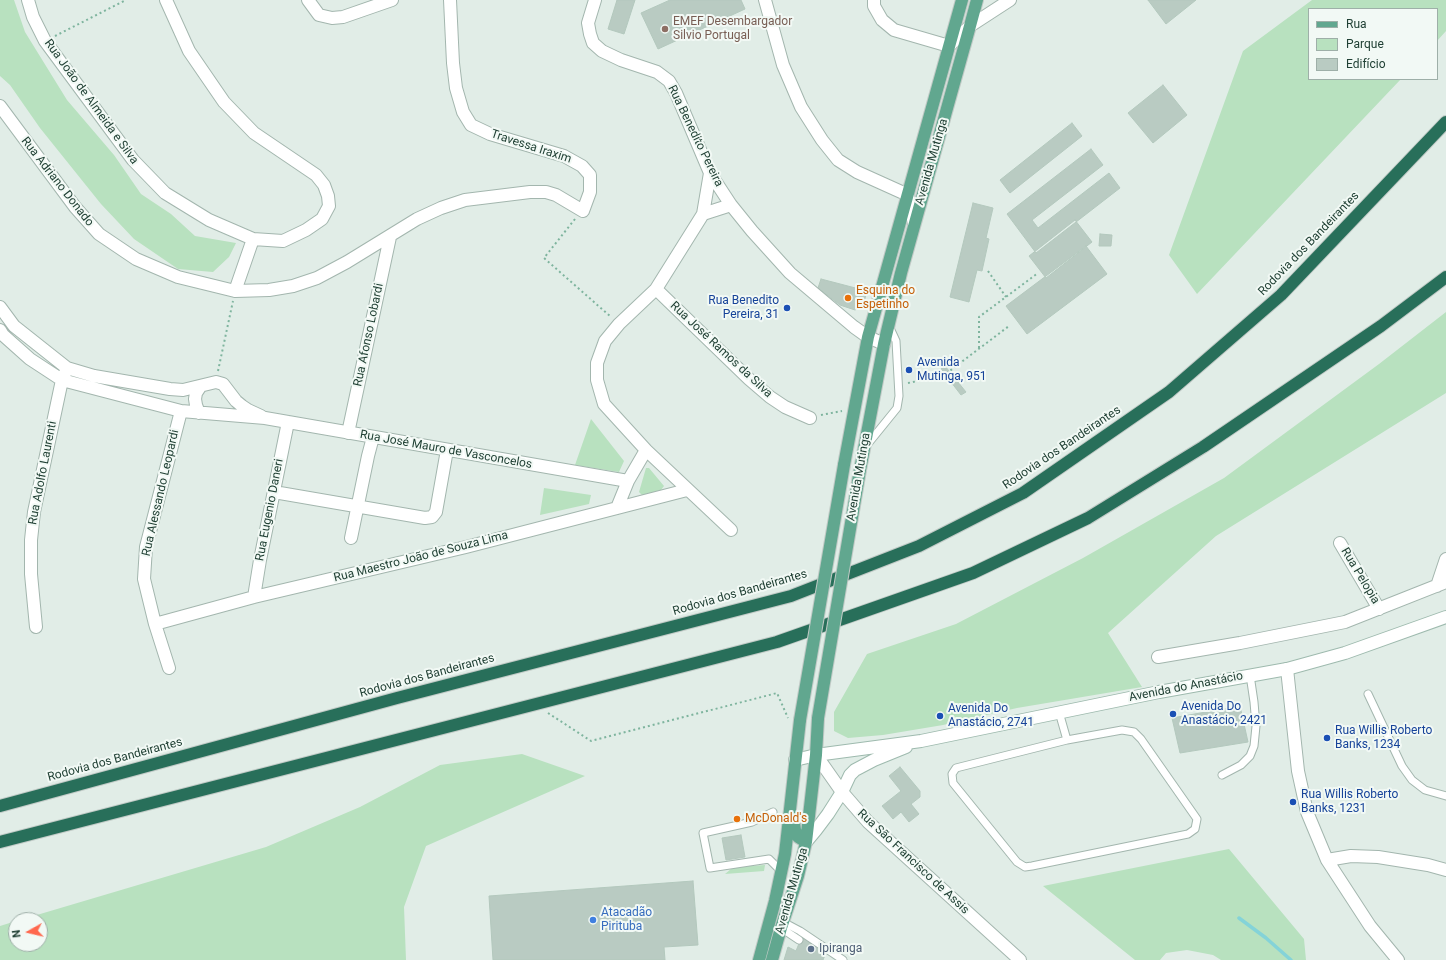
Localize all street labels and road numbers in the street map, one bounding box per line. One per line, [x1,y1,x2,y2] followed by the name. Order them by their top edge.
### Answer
[41,37,141,167] street label: Rua João de Almeida e Silva
[664,83,726,189] street label: Rua Benedito Pereira
[913,117,951,207] street label: Avenida Mutinga
[489,127,573,167] street label: Travessa Iraxim
[18,134,96,230] street label: Rua Adriano Donado
[1256,189,1362,299] street label: Rodovia dos Bandeirantes
[351,282,387,388] street label: Rua Afonso Lobardi
[667,299,775,401] street label: Rua José Ramos da Silva
[1000,403,1124,493] street label: Rodovia dos Bandeirantes
[26,420,60,526] street label: Rua Adolfo Laurenti
[139,428,183,558] street label: Rua Alessando Leopardi
[359,428,533,472] street label: Rua José Mauro de Vasconcelos
[844,432,874,522] street label: Avenida Mutinga
[253,458,287,562] street label: Rua Eugenio Daneri
[332,528,510,586] street label: Rua Maestro João de Souza Lima
[1338,545,1382,607] street label: Rua Pelopia
[671,567,809,619] street label: Rodovia dos Bandeirantes
[358,651,496,701] street label: Rodovia dos Bandeirantes
[1128,669,1244,705] street label: Avenida do Anastácio
[46,735,184,785] street label: Rodovia dos Bandeirantes
[854,806,972,918] street label: Rua São Francisco de Assis
[773,846,811,936] street label: Avenida Mutinga

